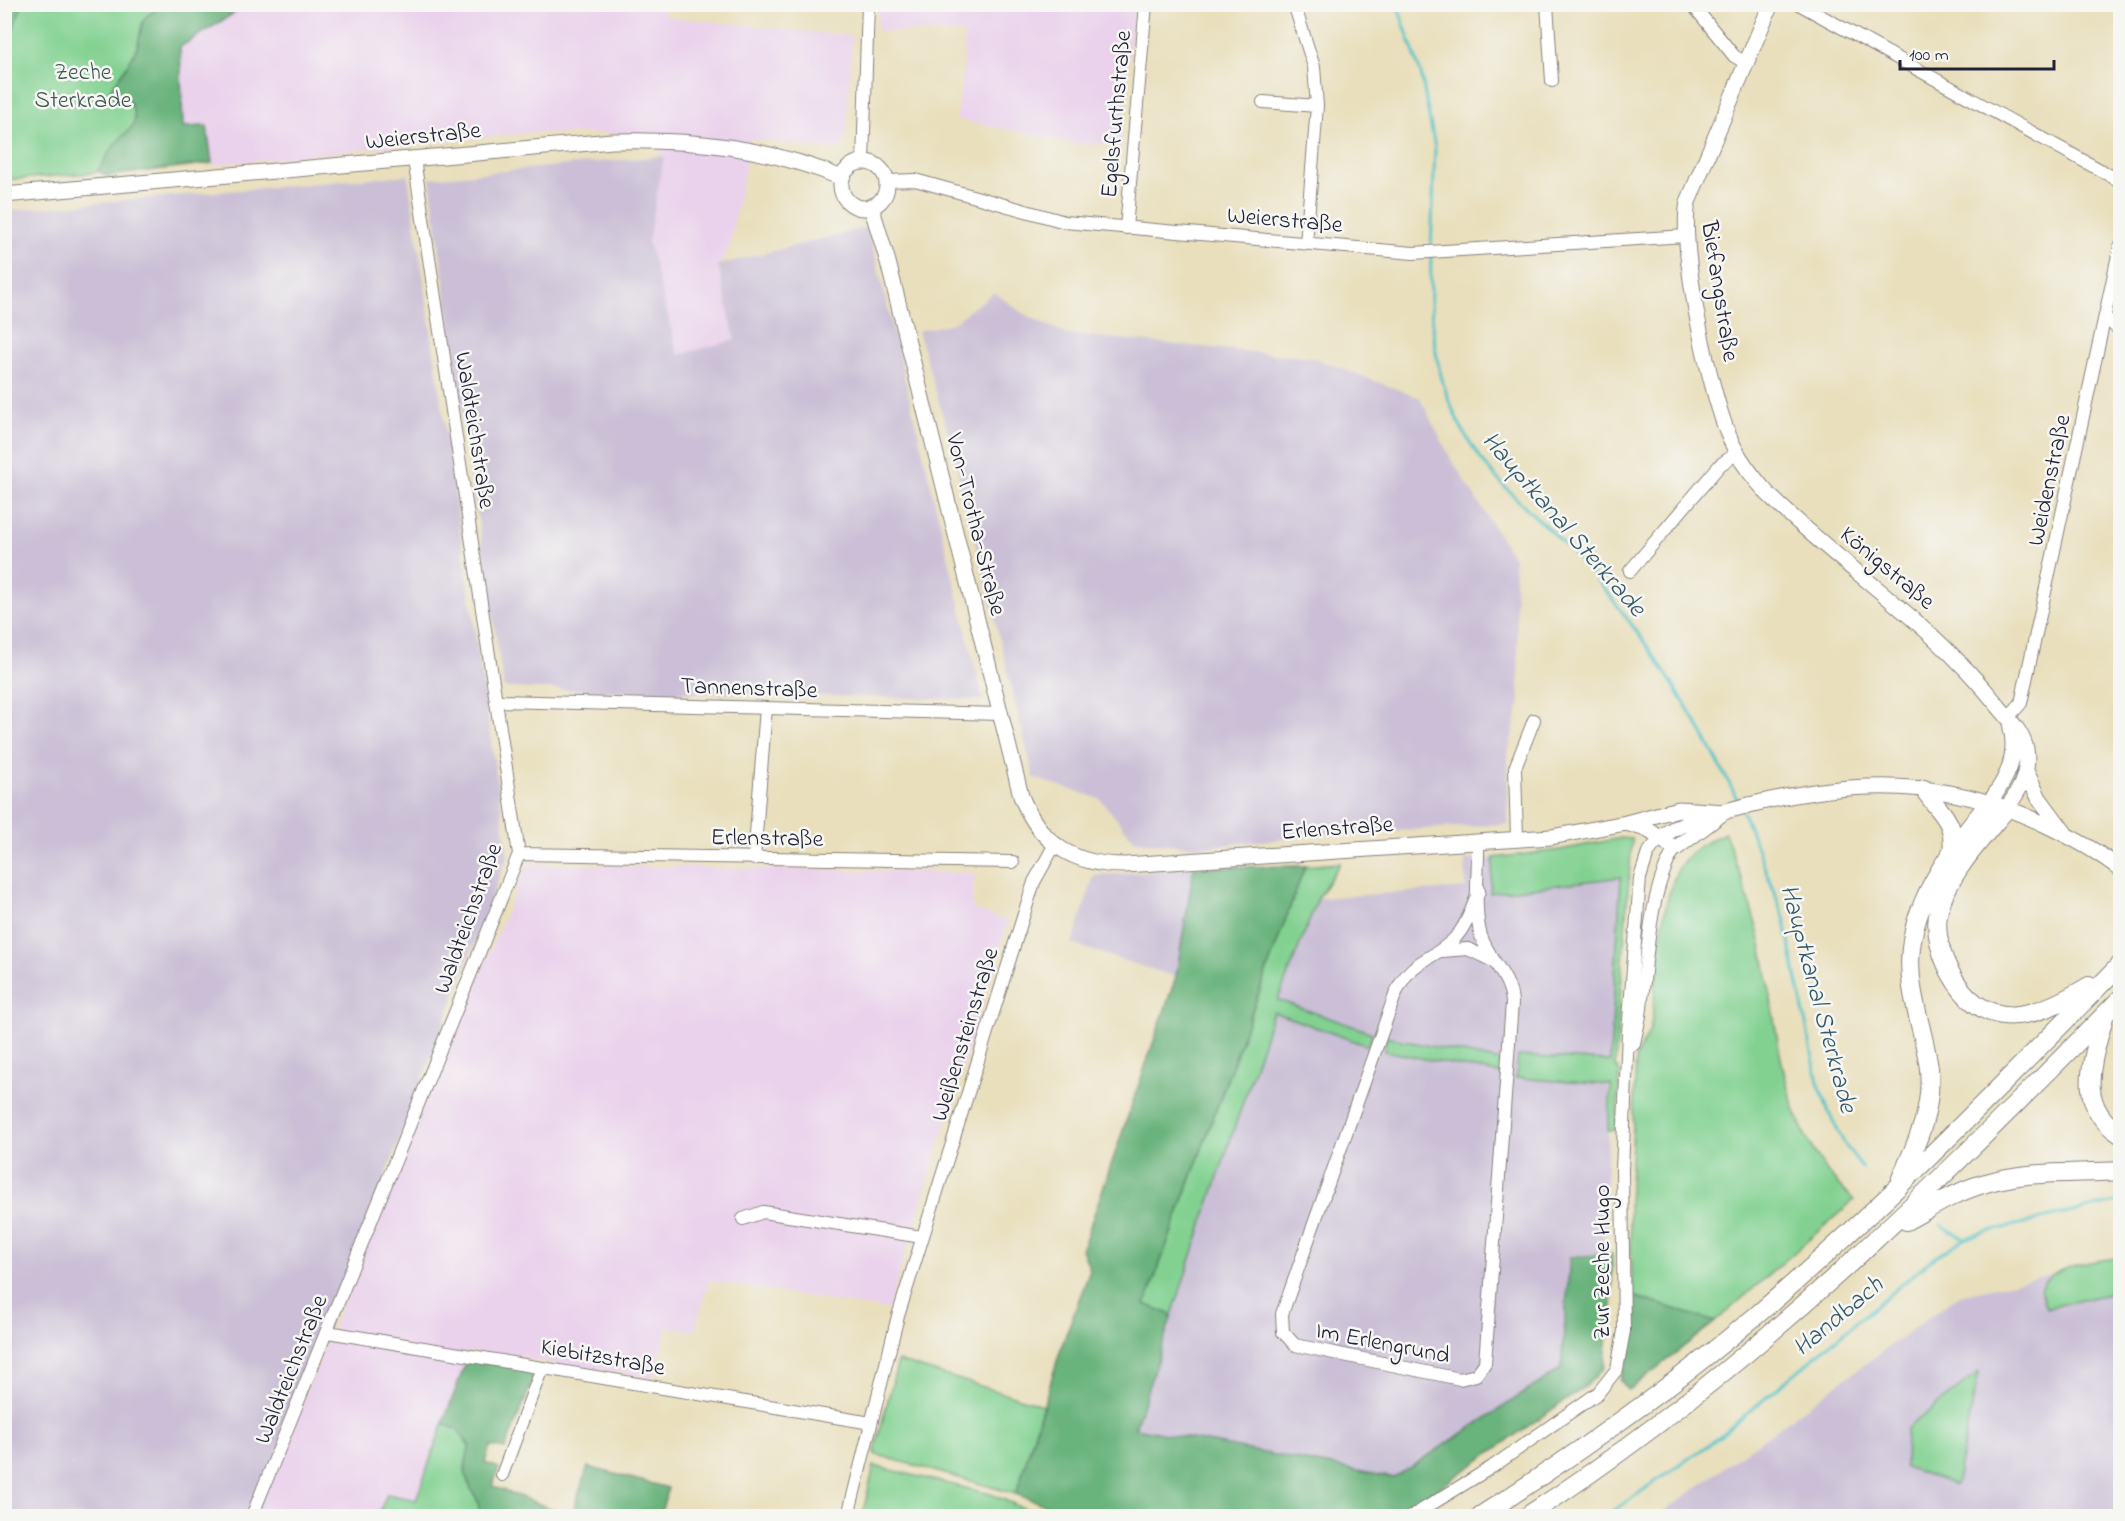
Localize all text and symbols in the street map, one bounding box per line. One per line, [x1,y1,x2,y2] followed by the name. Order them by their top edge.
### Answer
[1093,29,1142,199] street label: Egelsfurthstraße
[1900,33,2054,71] scale bar
[1909,43,1949,69] text: 100 m
[35,56,132,119] park label: Zeche Sterkrade
[364,114,483,161] street label: Weierstraße
[1226,199,1344,244] street label: Weierstraße
[1690,218,1747,364] street label: Biefangstraße
[444,349,503,512] street label: Waldteichstraße
[2019,411,2082,550] street label: Weidenstraße
[1471,424,1655,627] water label: Hauptkanal Sterkrade
[935,429,1014,620] street label: Von-Trotha-Straße
[1831,519,1942,619] street label: Königstraße
[680,670,818,709] street label: Tannenstraße
[1280,808,1395,851] street label: Erlenstraße
[710,821,824,858] street label: Erlenstraße
[426,838,513,999] street label: Waldteichstraße
[1768,880,1866,1118] water label: Hauptkanal Sterkrade
[923,943,1010,1126] street label: Weißensteinstraße
[1586,1185,1621,1339] street label: Zur Zeche Hugo
[1785,1268,1893,1367] water label: Handbach
[246,1290,338,1450] street label: Waldteichstraße
[1312,1314,1453,1375] street label: Im Erlengrund
[538,1330,668,1387] street label: Kiebitzstraße

